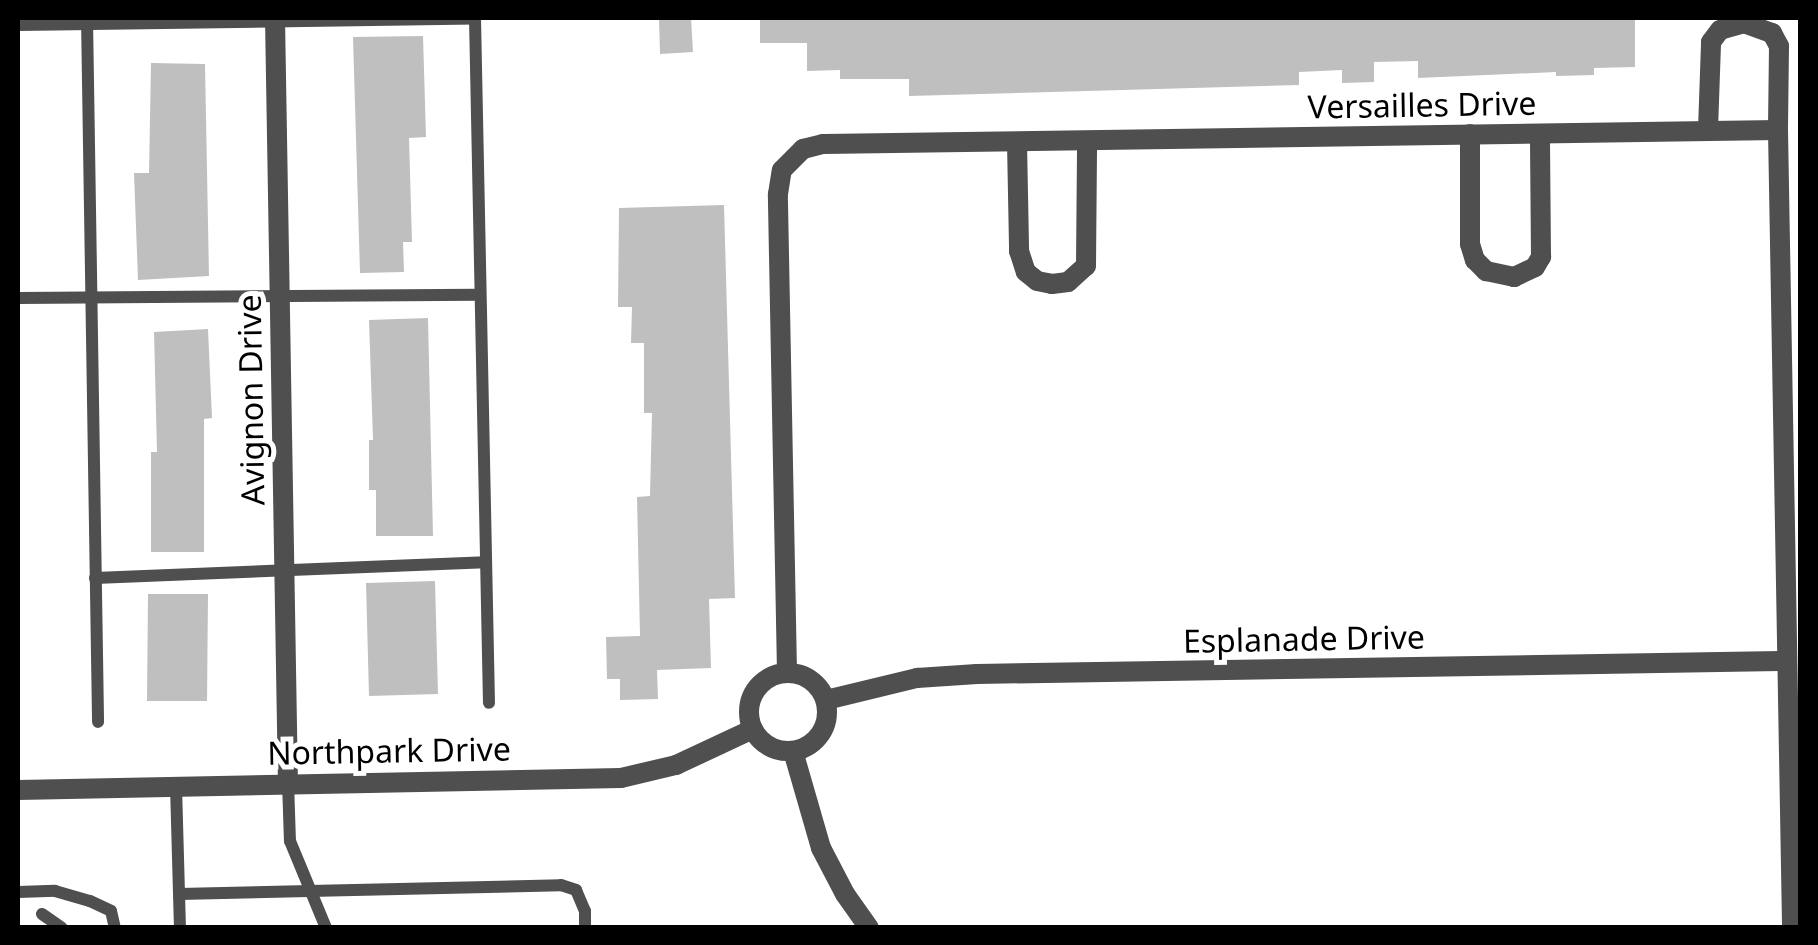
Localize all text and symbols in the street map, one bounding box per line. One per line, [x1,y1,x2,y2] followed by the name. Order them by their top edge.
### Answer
[1307,84,1537,126] street label: Versailles Drive
[230,294,272,506] street label: Avignon Drive
[1183,618,1425,660] street label: Esplanade Drive
[267,730,511,772] street label: Northpark Drive

